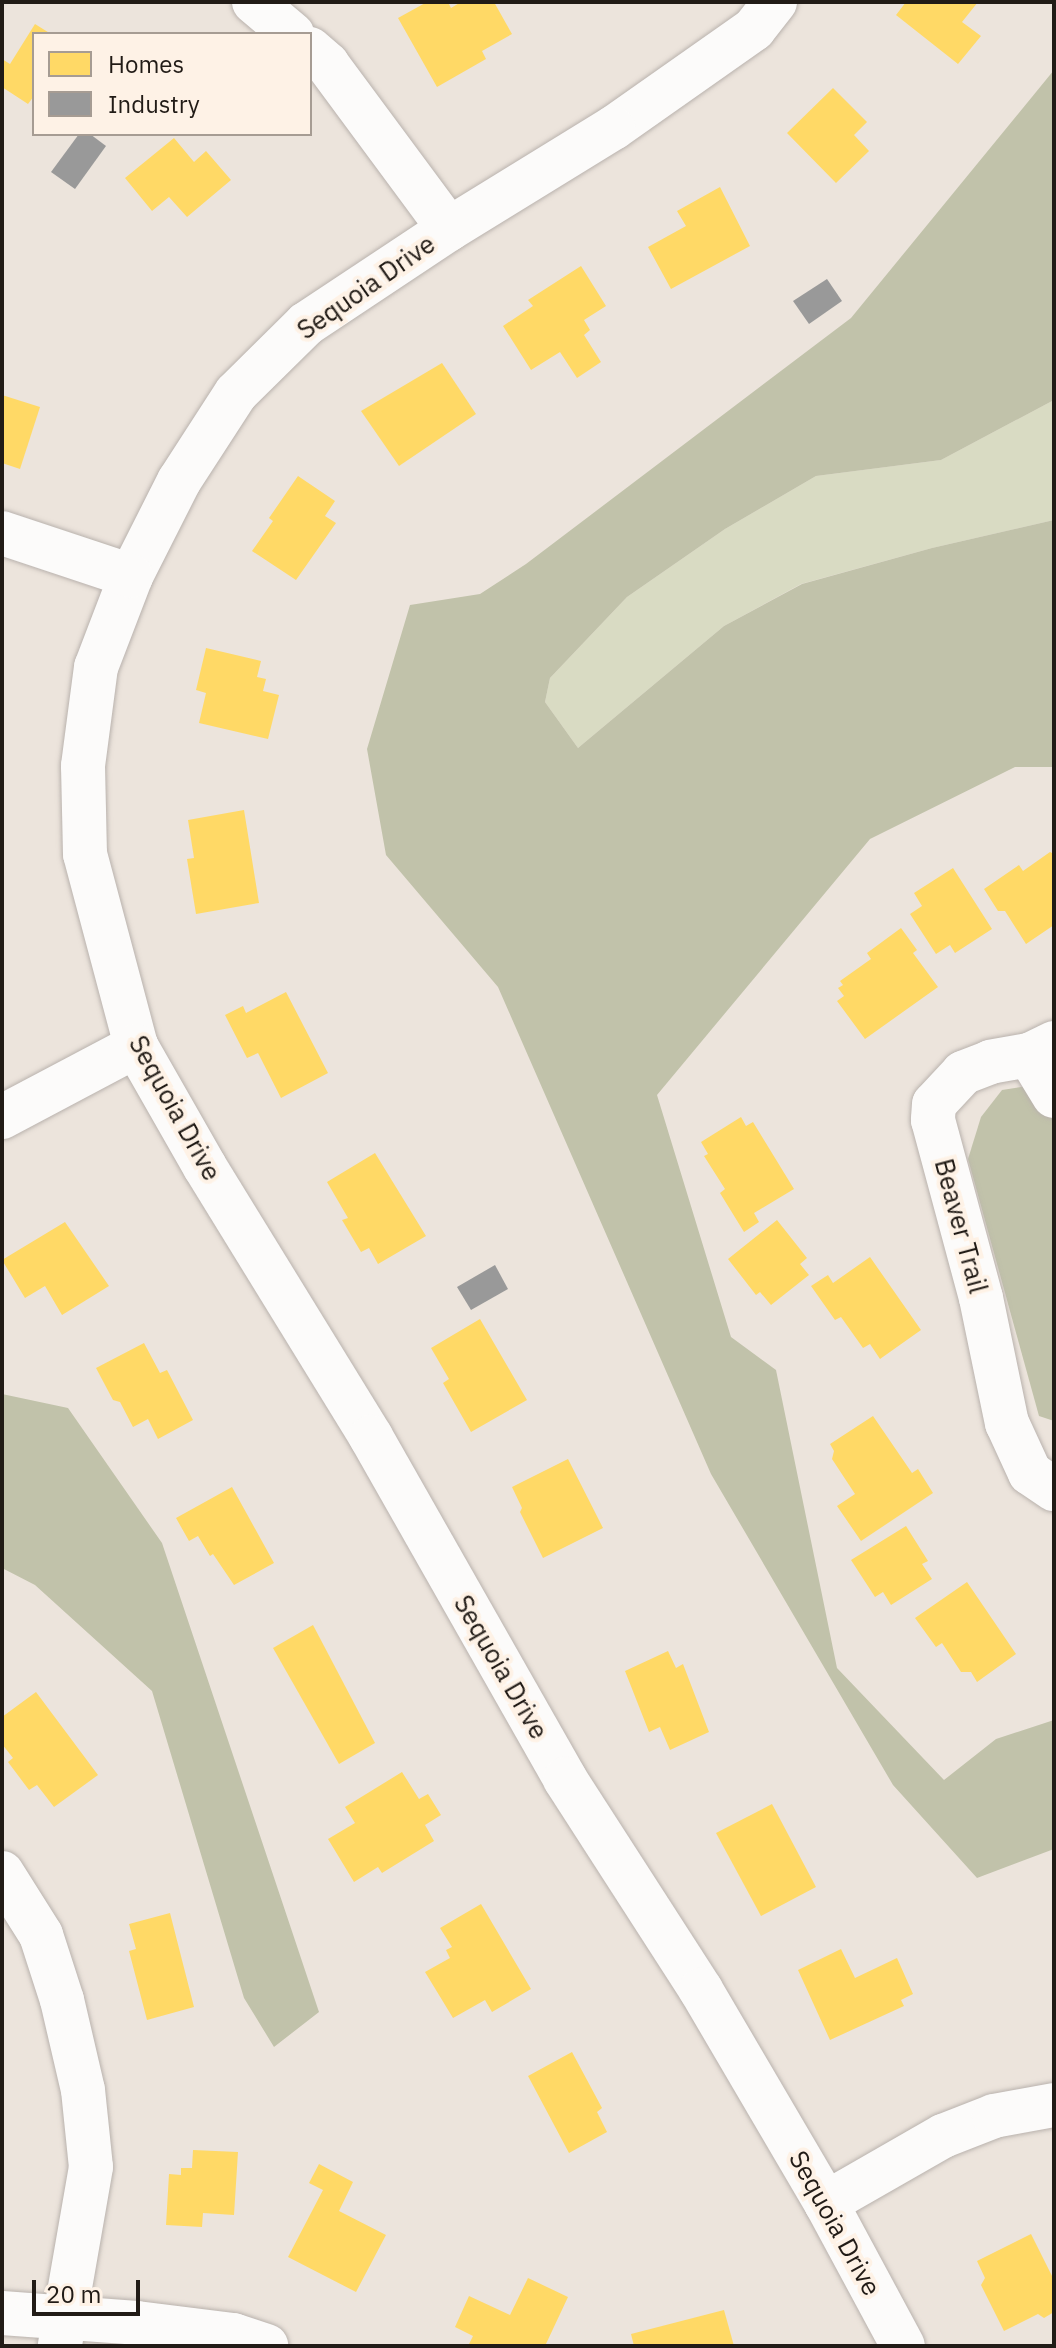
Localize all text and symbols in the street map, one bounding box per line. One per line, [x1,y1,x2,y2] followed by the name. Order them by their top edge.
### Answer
[32,32,312,136] legend
[108,48,184,80] text: Homes
[108,88,200,120] text: Industry
[291,228,441,346] street label: Sequoia Drive
[122,1030,228,1186] street label: Sequoia Drive
[928,1155,994,1297] street label: Beaver Trail
[447,1590,555,1744] street label: Sequoia Drive
[782,2145,888,2301] street label: Sequoia Drive
[36,2264,144,2314] scale bar
[46,2278,101,2310] text: 20 m

